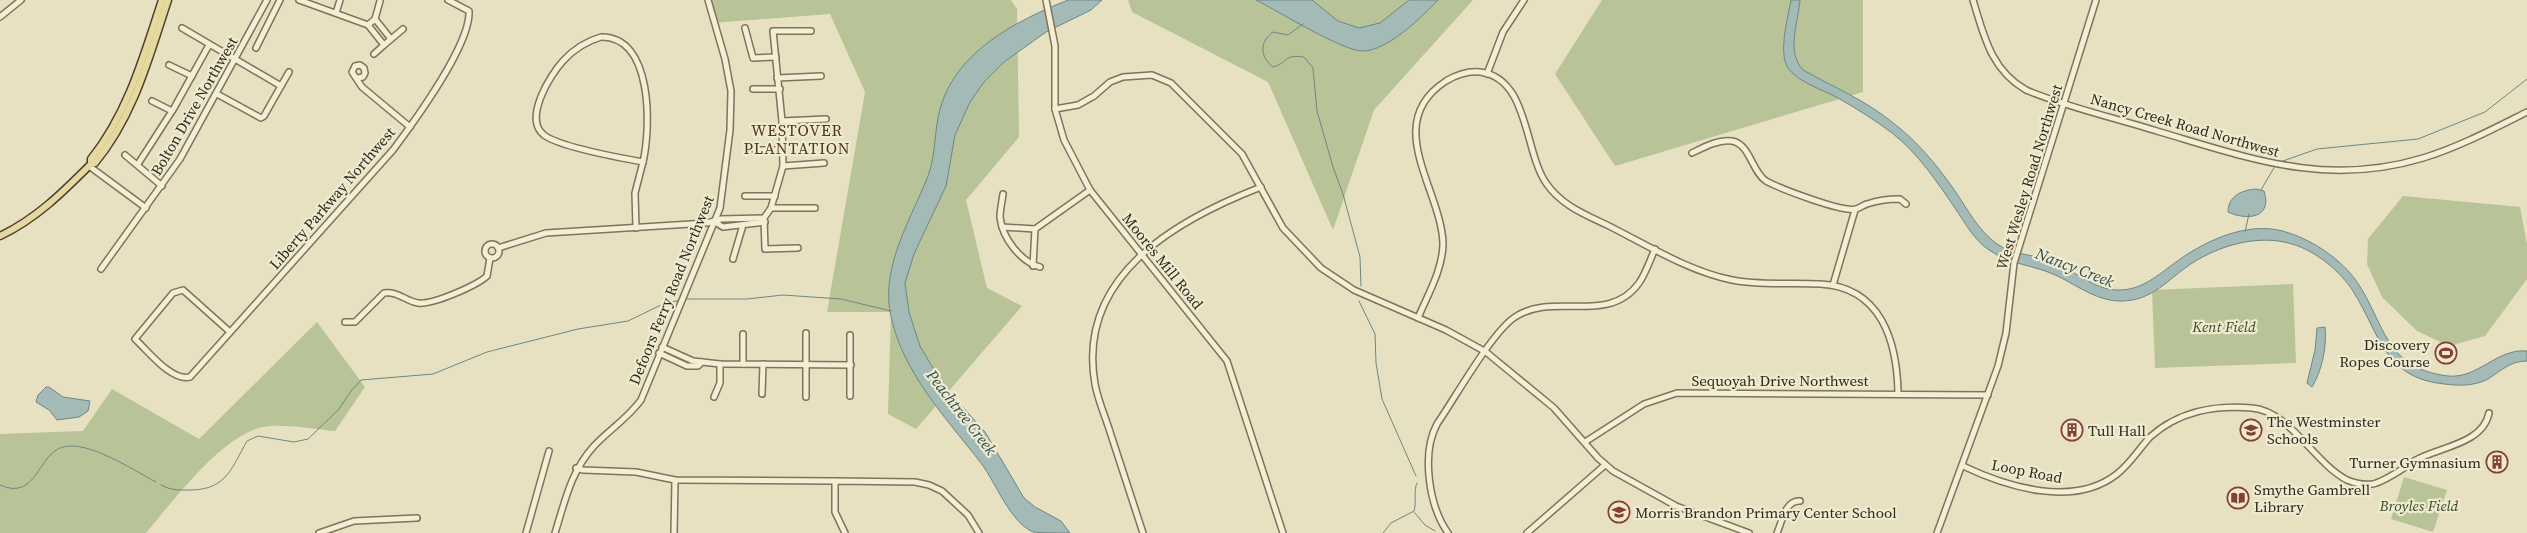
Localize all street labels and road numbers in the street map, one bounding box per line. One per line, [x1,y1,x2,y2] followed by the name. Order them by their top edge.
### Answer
[146,33,242,179] street label: Bolton Drive Northwest
[1991,82,2067,272] street label: West Wesley Road Northwest
[2088,88,2282,162] street label: Nancy Creek Road Northwest
[264,122,400,274] street label: Liberty Parkway Northwest
[623,192,719,388] street label: Defoors Ferry Road Northwest
[1118,209,1209,314] street label: Moores Mill Road
[1692,370,1869,391] street label: Sequoyah Drive Northwest
[1990,454,2065,488] street label: Loop Road

